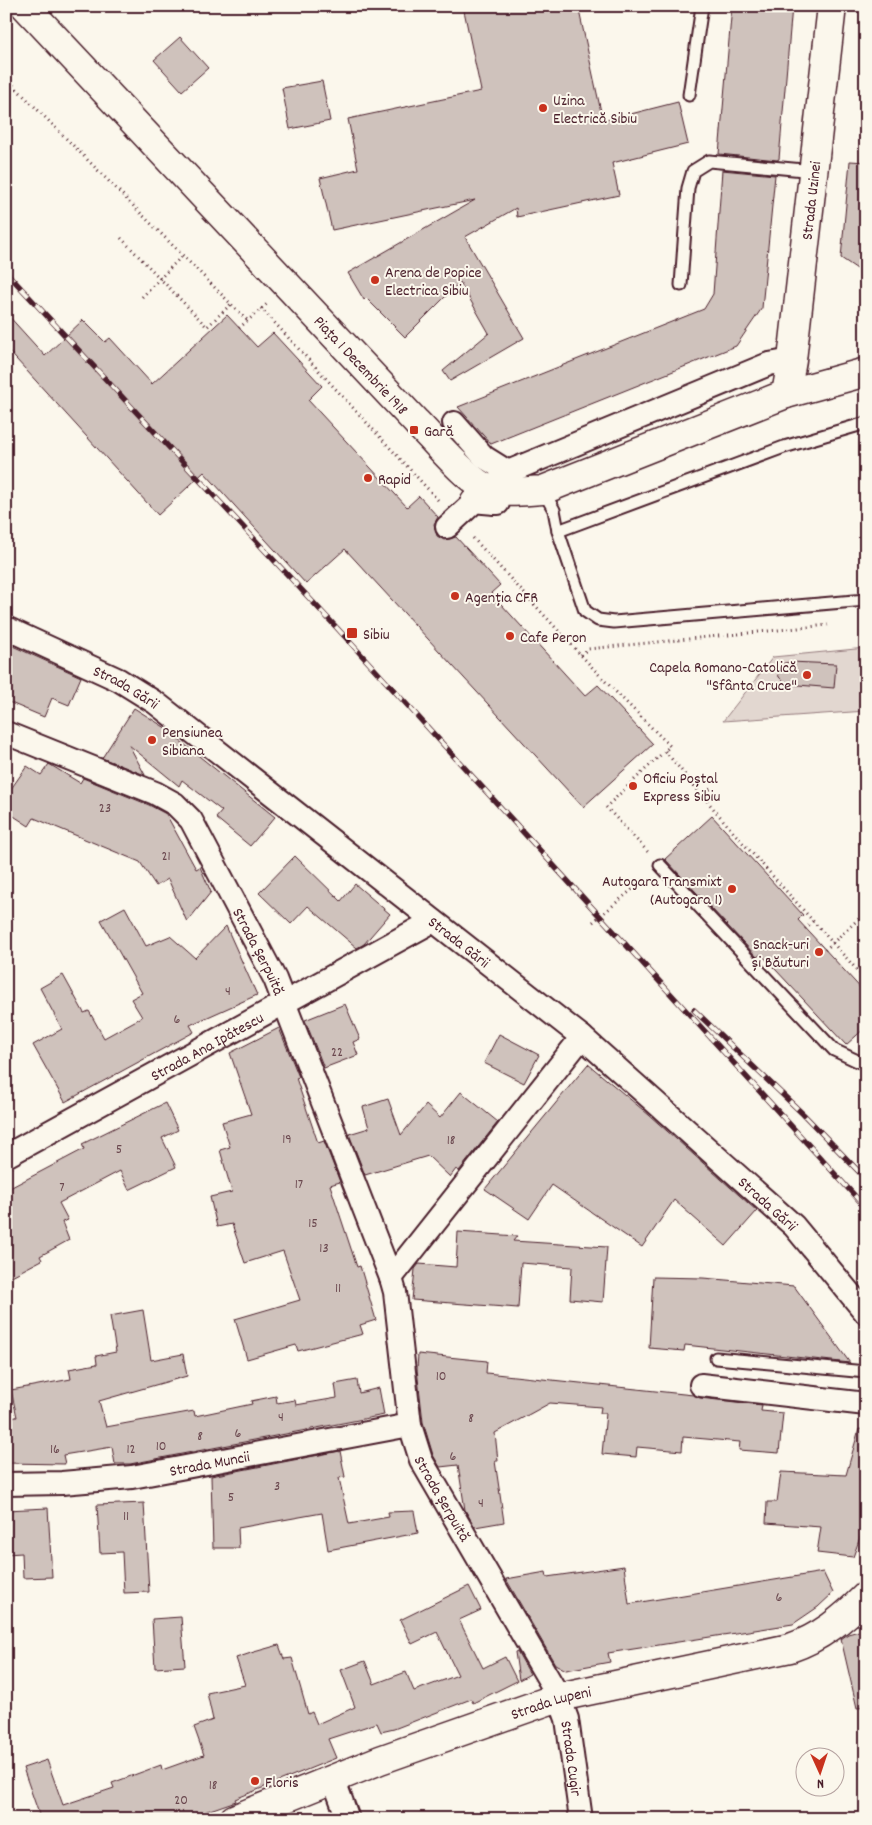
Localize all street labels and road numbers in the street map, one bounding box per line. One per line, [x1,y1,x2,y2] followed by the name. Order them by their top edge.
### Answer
[797,160,828,241] street label: Strada Uzinei
[308,311,413,421] street label: Piața 1 Decembrie 1918
[89,661,164,716] street label: Strada Gării
[225,904,289,999] street label: Strada Șerpuită
[422,912,494,975] street label: Strada Gării
[147,1007,269,1088] street label: Strada Ana Ipătescu
[732,1172,802,1237] street label: Strada Gării
[168,1446,252,1484] street label: Strada Muncii
[407,1454,475,1547] street label: Strada Șerpuită
[508,1681,594,1727] street label: Strada Lupeni
[553,1719,587,1798] street label: Strada Cugir

